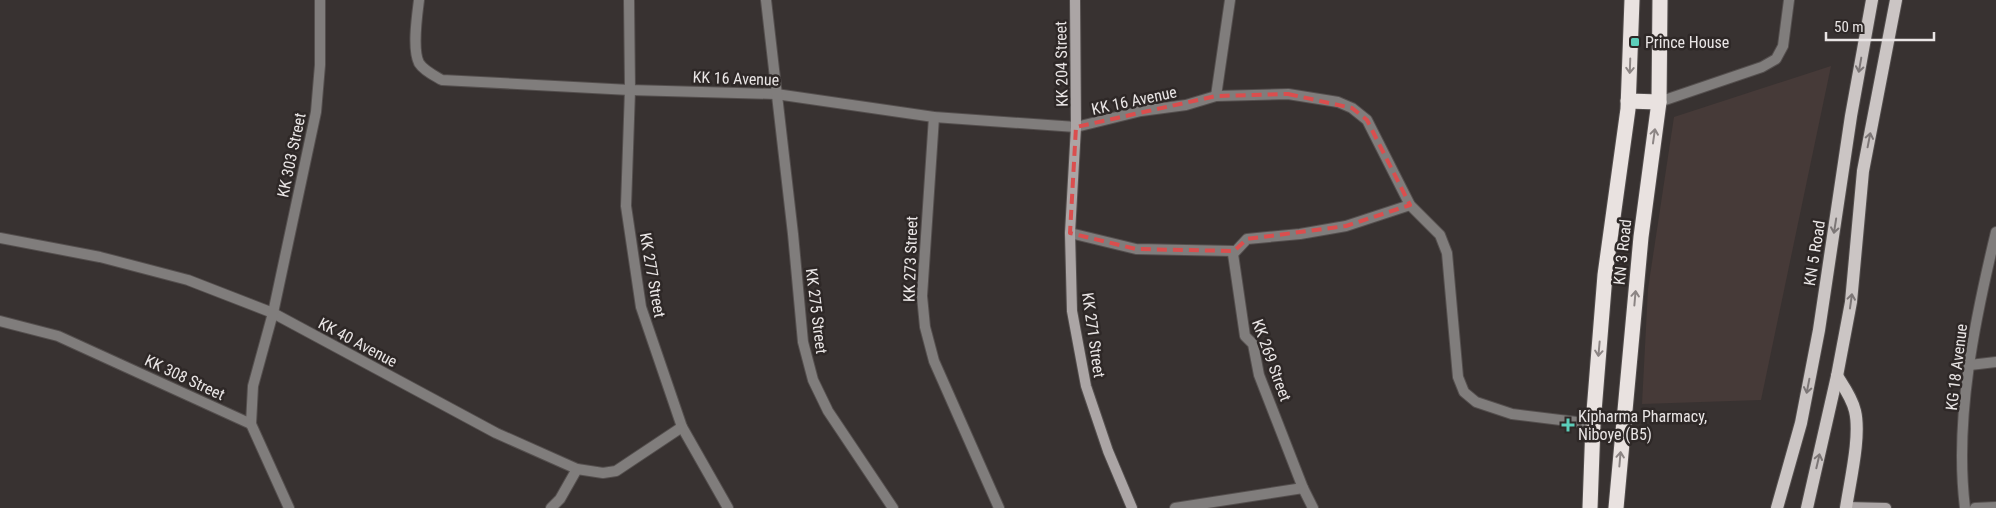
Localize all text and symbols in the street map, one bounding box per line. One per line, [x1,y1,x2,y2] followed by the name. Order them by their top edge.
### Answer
[1826,10,1934,42] scale bar
[1834,18,1864,36] text: 50 m
[1051,21,1072,107] street label: KK 204 Street
[1645,33,1729,52] place label: Prince House
[1629,36,1641,48] marker: Prince House
[1855,57,1865,73] one-way arrow
[1625,58,1634,74] one-way arrow
[692,67,780,90] street label: KK 16 Avenue
[1090,82,1178,119] street label: KK 16 Avenue
[273,111,310,199] street label: KK 303 Street
[1649,129,1659,145] one-way arrow
[1865,133,1874,149] one-way arrow
[900,215,922,302] street label: KK 273 Street
[1829,217,1839,233] one-way arrow
[1610,218,1635,286] street label: KN 3 Road
[1800,219,1829,287] street label: KN 5 Road
[636,231,669,319] street label: KK 277 Street
[802,267,831,355] street label: KK 275 Street
[1630,290,1640,306] one-way arrow
[1078,291,1109,379] street label: KK 271 Street
[1846,294,1856,310] one-way arrow
[315,314,400,371] street label: KK 40 Avenue
[1248,317,1295,404] street label: KK 269 Street
[1942,323,1971,411] street label: KG 18 Avenue
[1595,341,1604,357] one-way arrow
[142,351,228,404] street label: KK 308 Street
[1803,378,1812,394] one-way arrow
[1578,407,1707,444] place label: Kipharma Pharmacy, Niboye (B5)
[1562,419,1574,431] marker: Kipharma Pharmacy, Niboye (B5)
[1615,452,1625,468] one-way arrow
[1814,453,1823,469] one-way arrow

